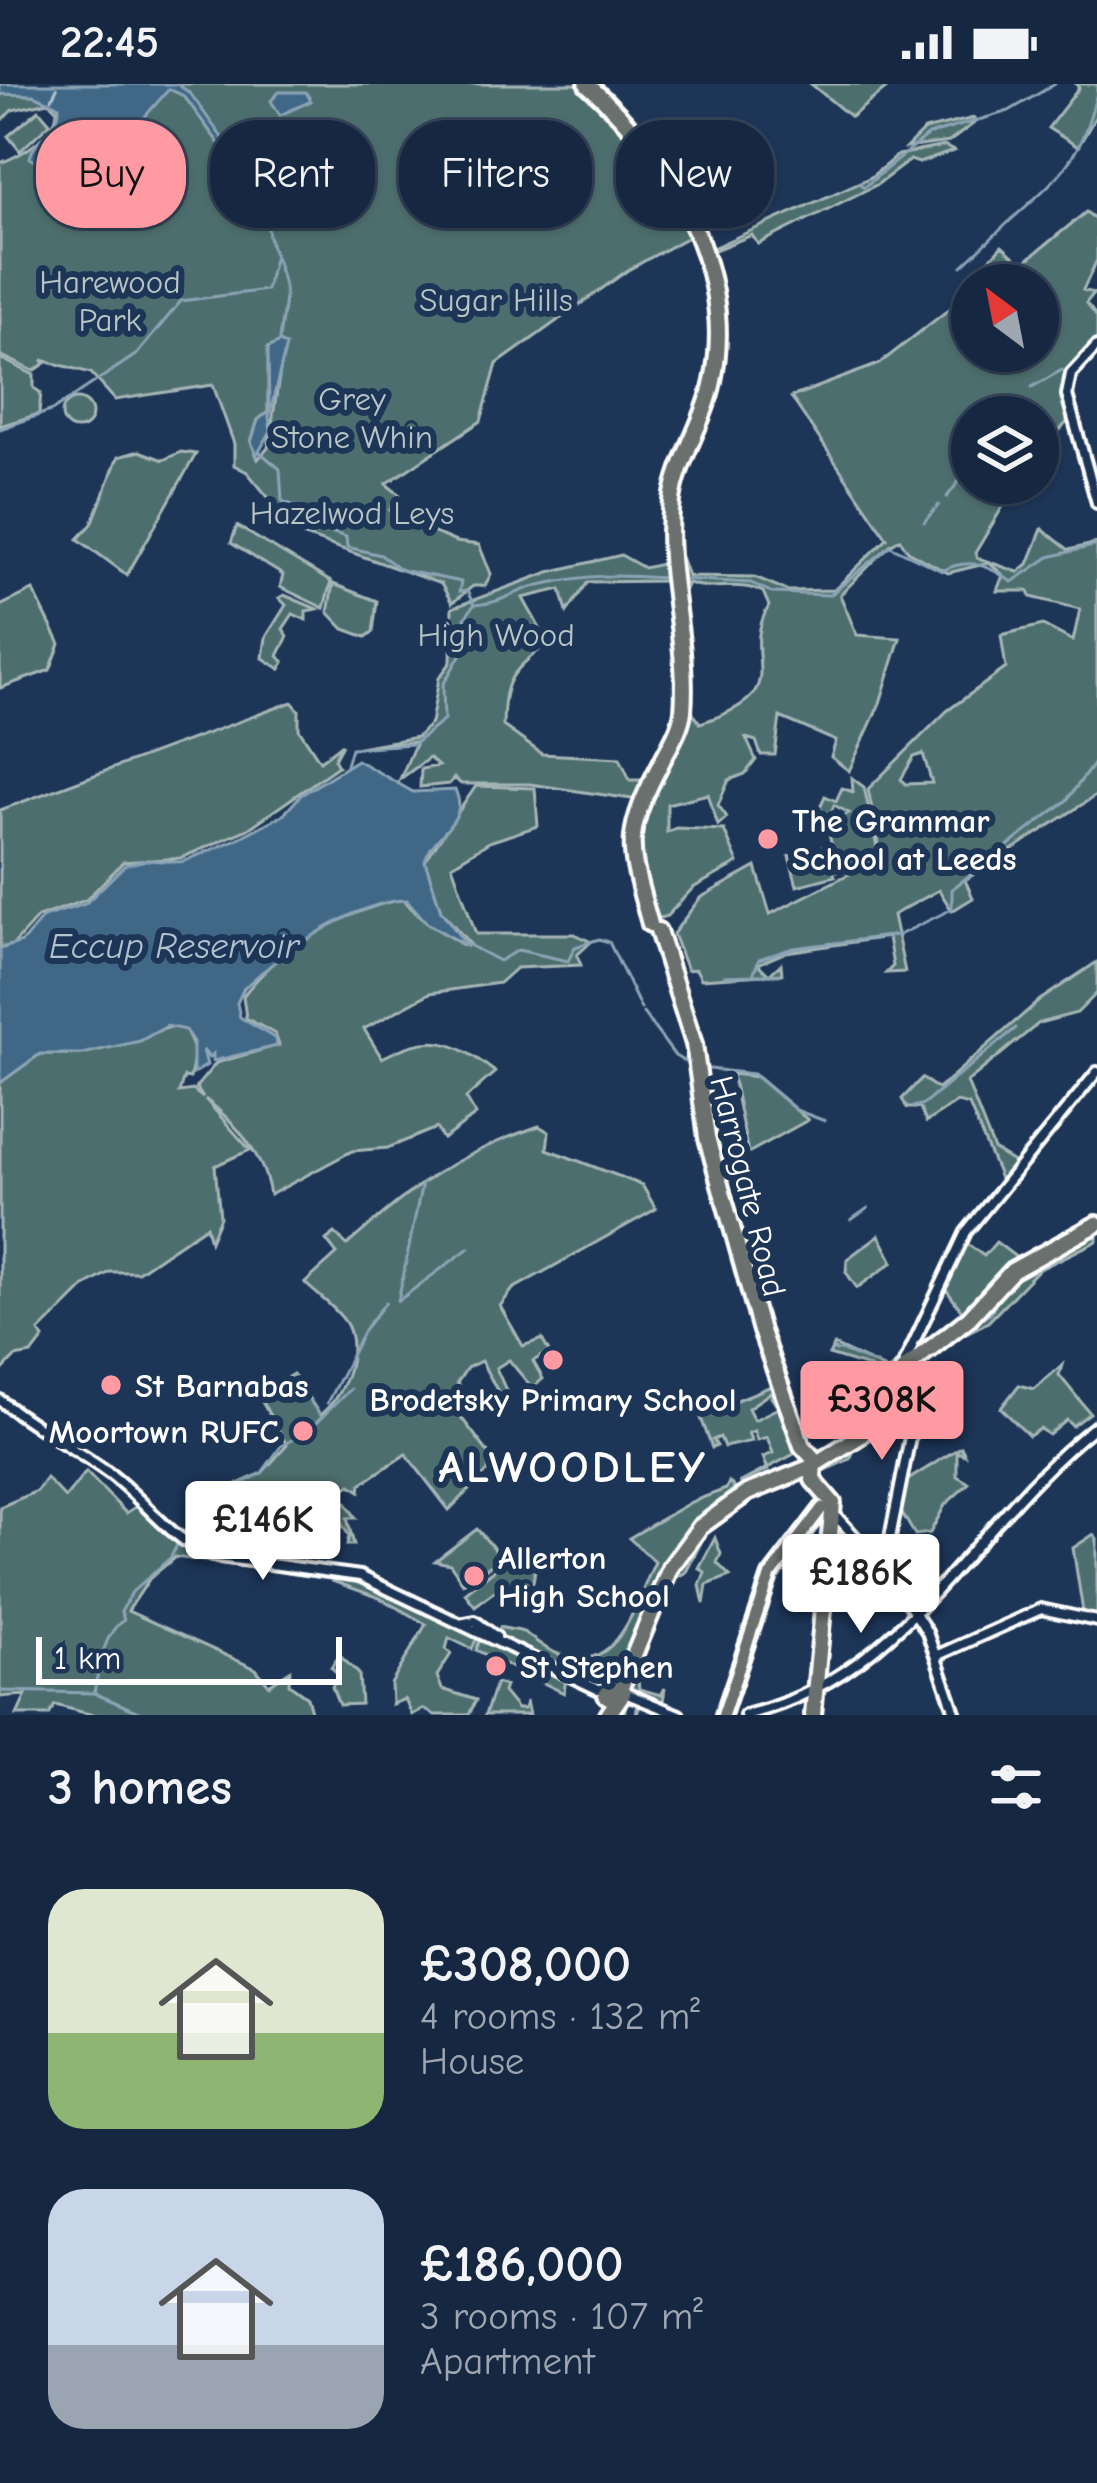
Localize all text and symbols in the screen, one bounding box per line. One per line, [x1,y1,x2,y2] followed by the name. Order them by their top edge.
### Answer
[60,16,159,68] text: 22:45
[36,120,186,228] chip: Buy
[210,120,375,228] chip: Rent
[399,120,592,228] chip: Filters
[616,120,774,228] chip: New
[39,263,181,339] park label: Harewood Park
[951,264,1059,372] north arrow
[951,264,1059,504] map controls
[419,281,573,319] park label: Sugar Hills
[271,380,433,456] park label: Grey Stone Whin
[951,396,1059,504] button: layers
[250,494,454,532] park label: Hazelwod Leys
[417,616,575,654] park label: High Wood
[792,802,1017,878] place label: The Grammar School at Leeds
[755,826,781,852] marker: The Grammar School at Leeds
[49,926,301,967] water label: Eccup Reservoir
[702,1072,794,1300] street label: Harrogate Road
[540,1347,566,1373] marker: Brodetsky Primary School
[798,1361,966,1463] pin: £308K
[135,1367,309,1405] place label: St Barnabas
[98,1372,124,1398] marker: St Barnabas
[827,1377,937,1422] text: £308K
[370,1381,736,1419] place label: Brodetsky Primary School
[49,1413,279,1451] place label: Moortown RUFC
[290,1418,316,1444] marker: Moortown RUFC
[438,1441,708,1493] district label: ALWOODLEY
[179,1481,347,1583] pin: £146K
[212,1497,314,1542] text: £146K
[777,1534,945,1636] pin: £186K
[498,1539,670,1615] place label: Allerton High School
[809,1550,913,1595] text: £186K
[461,1563,487,1589] marker: Allerton High School
[36,1631,342,1684] scale bar
[54,1639,121,1677] text: 1 km
[520,1648,674,1686] place label: St Stephen
[483,1653,509,1679] marker: St Stephen
[983,1754,1049,1820] icon: filters
[48,1758,232,1817] text: 3 homes
[420,1935,631,1994] text: £308,000
[144,1937,288,2081] icon: home
[420,1994,700,2039] text: 4 rooms · 132 m²
[420,2039,524,2084] text: House
[420,2235,624,2294] text: £186,000
[144,2237,288,2381] icon: home
[420,2294,703,2339] text: 3 rooms · 107 m²
[420,2339,595,2384] text: Apartment

